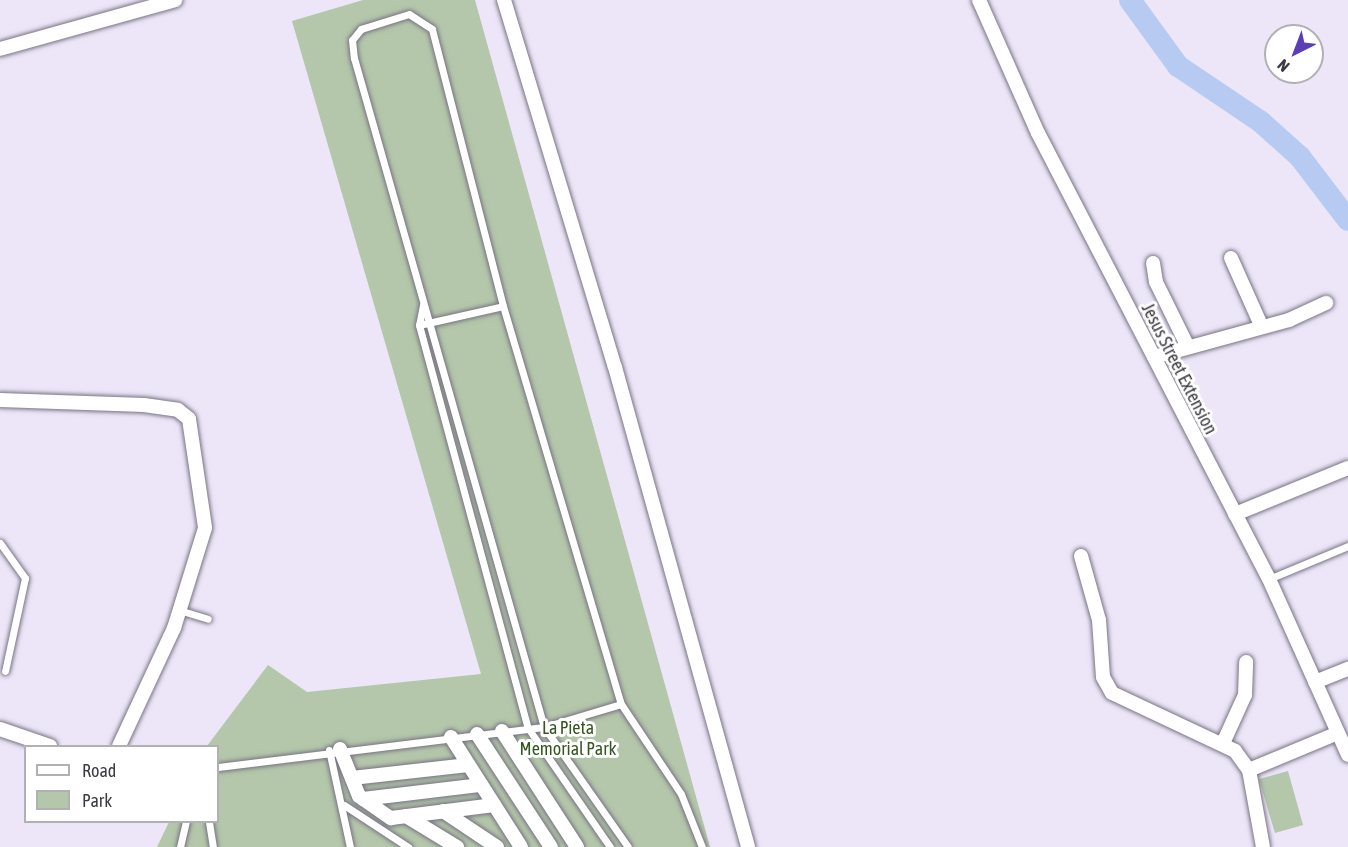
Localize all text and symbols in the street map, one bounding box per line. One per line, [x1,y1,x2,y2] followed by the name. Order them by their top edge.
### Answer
[1264,24,1324,84] north arrow
[1274,56,1293,76] text: N
[1137,300,1221,438] street label: Jesus Street Extension
[520,718,616,760] park label: La Pieta Memorial Park
[24,745,219,823] legend
[82,760,116,781] text: Road
[82,790,112,811] text: Park

